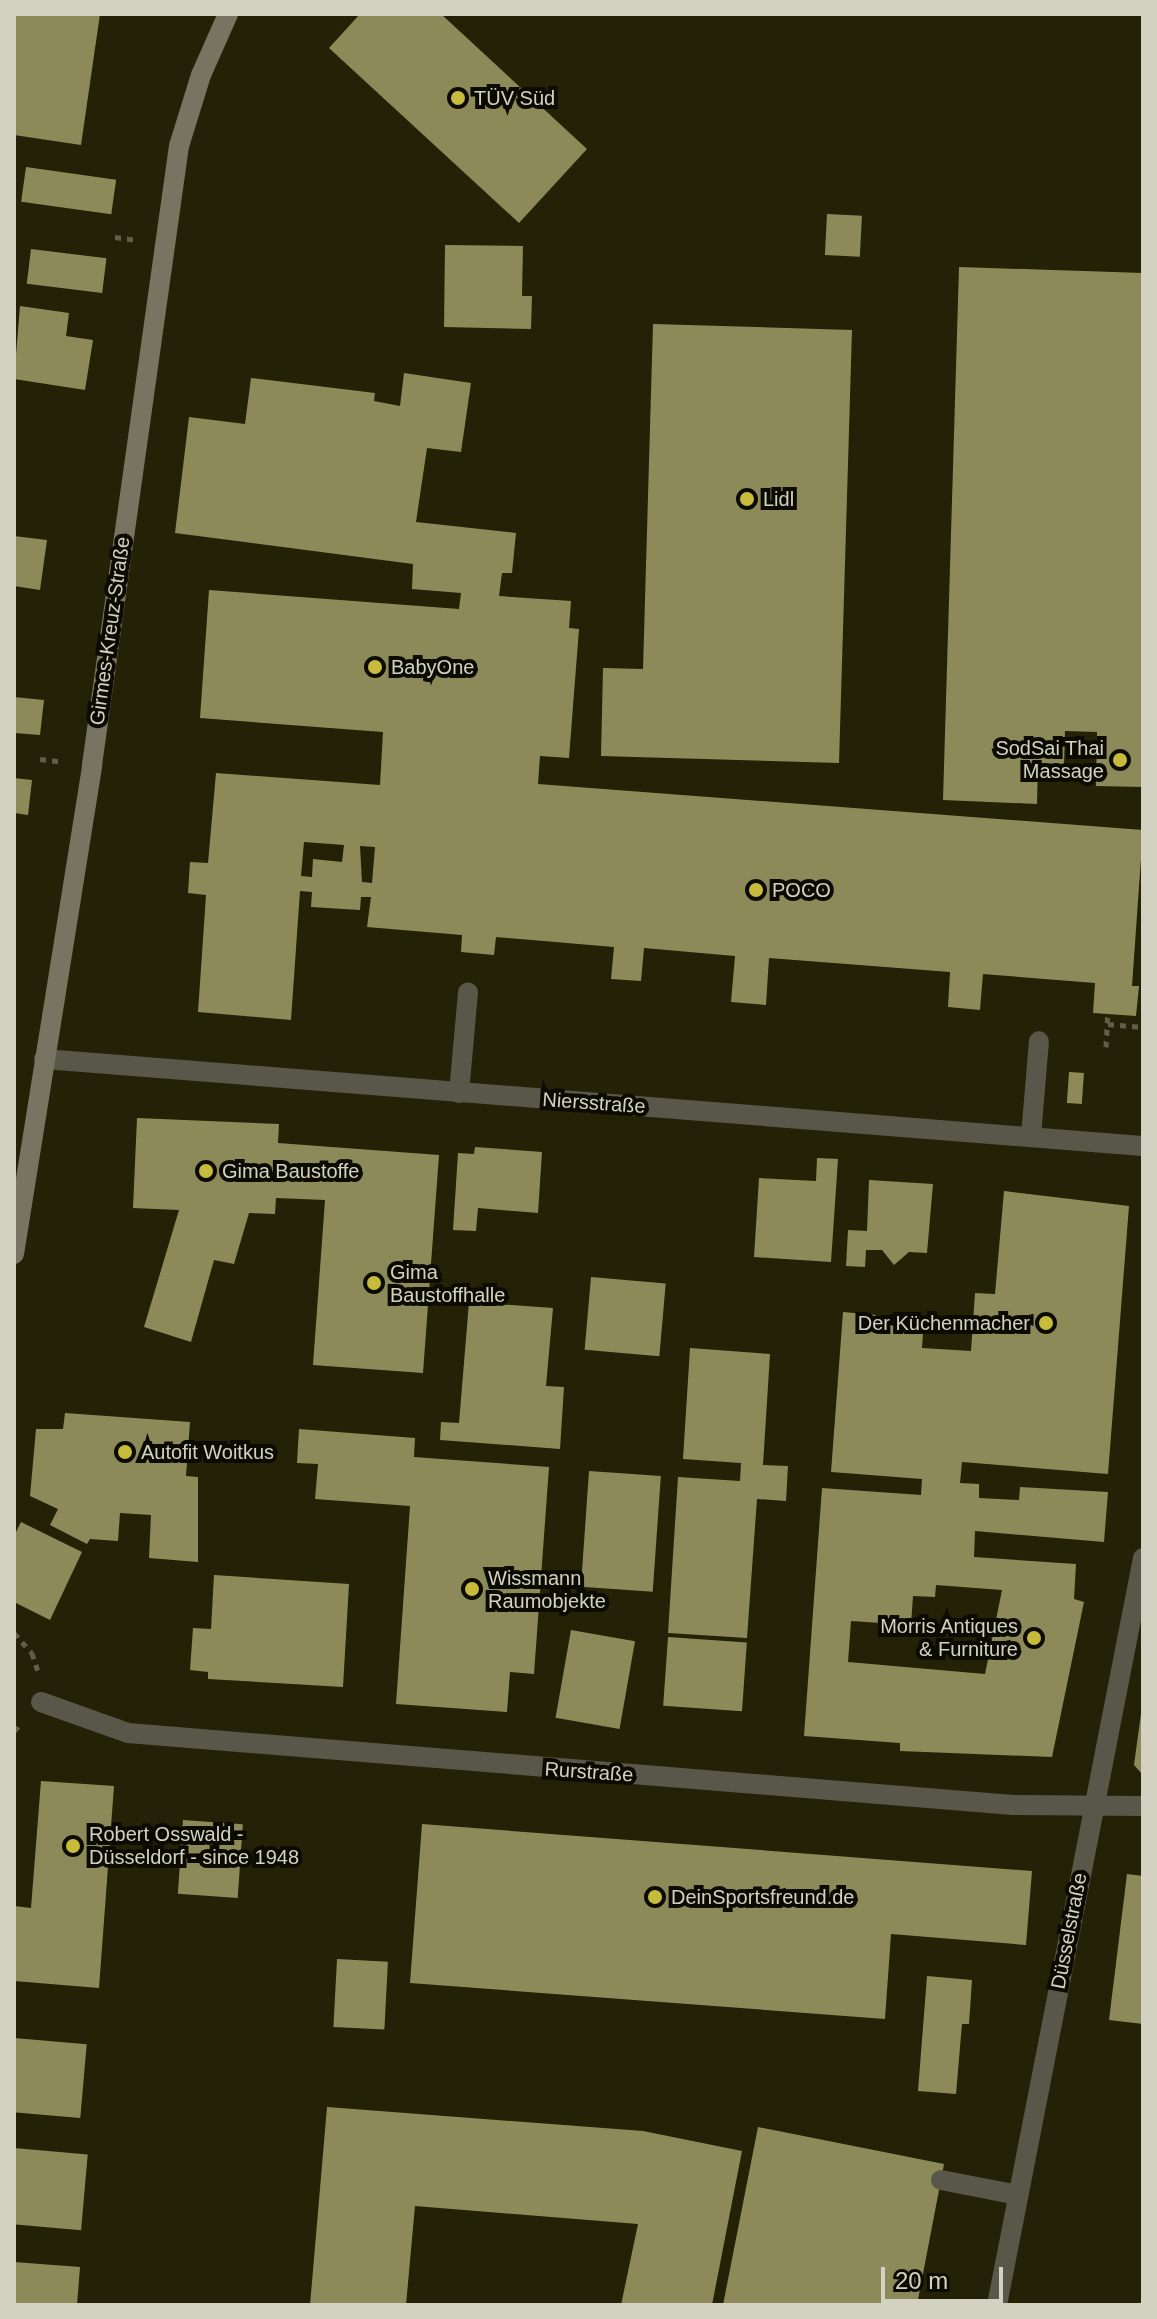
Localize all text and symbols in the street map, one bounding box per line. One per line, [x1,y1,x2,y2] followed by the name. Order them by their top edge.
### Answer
[474,86,555,110] place label: TÜV Süd
[449,89,467,107] marker: TÜV Süd
[763,487,794,511] place label: Lidl
[738,490,756,508] marker: Lidl
[85,535,135,727] street label: Girmes-Kreuz-Straße
[391,655,474,679] place label: BabyOne
[366,658,384,676] marker: BabyOne
[995,736,1104,783] place label: SodSai Thai Massage
[1111,751,1129,769] marker: SodSai Thai Massage
[772,878,831,902] place label: POCO
[747,881,765,899] marker: POCO
[542,1087,646,1119] street label: Niersstraße
[222,1159,359,1183] place label: Gima Baustoffe
[197,1162,215,1180] marker: Gima Baustoffe
[390,1260,505,1307] place label: Gima Baustoffhalle
[365,1274,383,1292] marker: Gima Baustoffhalle
[858,1311,1030,1335] place label: Der Küchenmacher
[1037,1314,1055,1332] marker: Der Küchenmacher
[141,1440,274,1464] place label: Autofit Woitkus
[116,1443,134,1461] marker: Autofit Woitkus
[488,1566,606,1613] place label: Wissmann Raumobjekte
[463,1580,481,1598] marker: Wissmann Raumobjekte
[879,1614,1018,1661] place label: Morris Antiques & Furniture
[1025,1629,1043,1647] marker: Morris Antiques & Furniture
[544,1757,634,1787] street label: Rurstraße
[89,1822,299,1869] place label: Robert Osswald - Düsseldorf - since 1948
[64,1837,82,1855] marker: Robert Osswald - Düsseldorf - since 1948
[1046,1871,1092,1991] street label: Düsselstraße
[671,1885,854,1909] place label: DeinSportsfreund.de
[646,1888,664,1906] marker: DeinSportsfreund.de
[885,2251,1007,2301] scale bar
[895,2267,948,2294] text: 20 m

